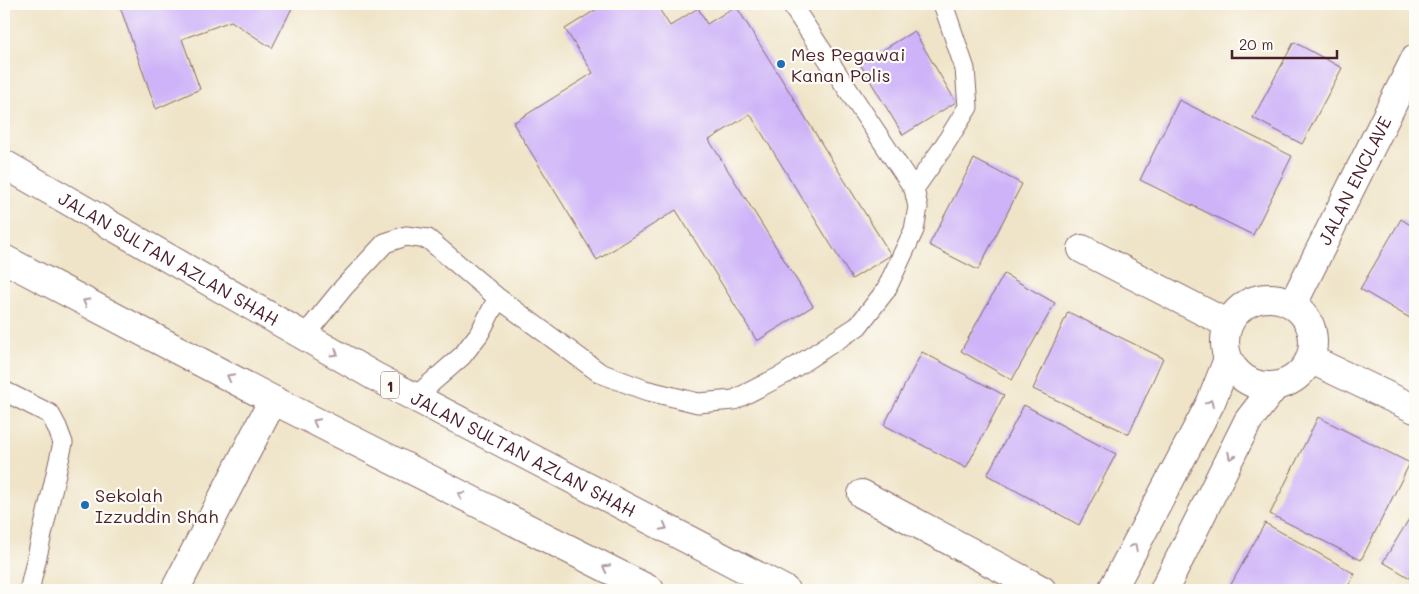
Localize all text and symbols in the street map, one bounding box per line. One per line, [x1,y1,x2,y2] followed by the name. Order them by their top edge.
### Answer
[1232,28,1336,60] scale bar
[1239,34,1273,54] text: 20 m
[791,42,905,87] place label: Mes Pegawai Kanan Polis
[775,58,787,70] marker: Mes Pegawai Kanan Polis
[1312,112,1397,249] street label: JALAN ENCLAVE
[54,186,283,331] street label: JALAN SULTAN AZLAN SHAH
[82,298,91,308] one-way arrow
[329,347,338,357] one-way arrow
[381,372,399,398] road number: 1
[226,373,235,383] one-way arrow
[407,385,640,522] street label: JALAN SULTAN AZLAN SHAH
[1203,399,1214,408] one-way arrow
[312,418,321,428] one-way arrow
[1227,451,1237,460] one-way arrow
[95,483,218,528] place label: Sekolah Izzuddin Shah
[457,491,466,501] one-way arrow
[79,499,91,511] marker: Sekolah Izzuddin Shah
[659,521,668,531] one-way arrow
[1128,543,1138,552] one-way arrow
[602,564,611,574] one-way arrow

